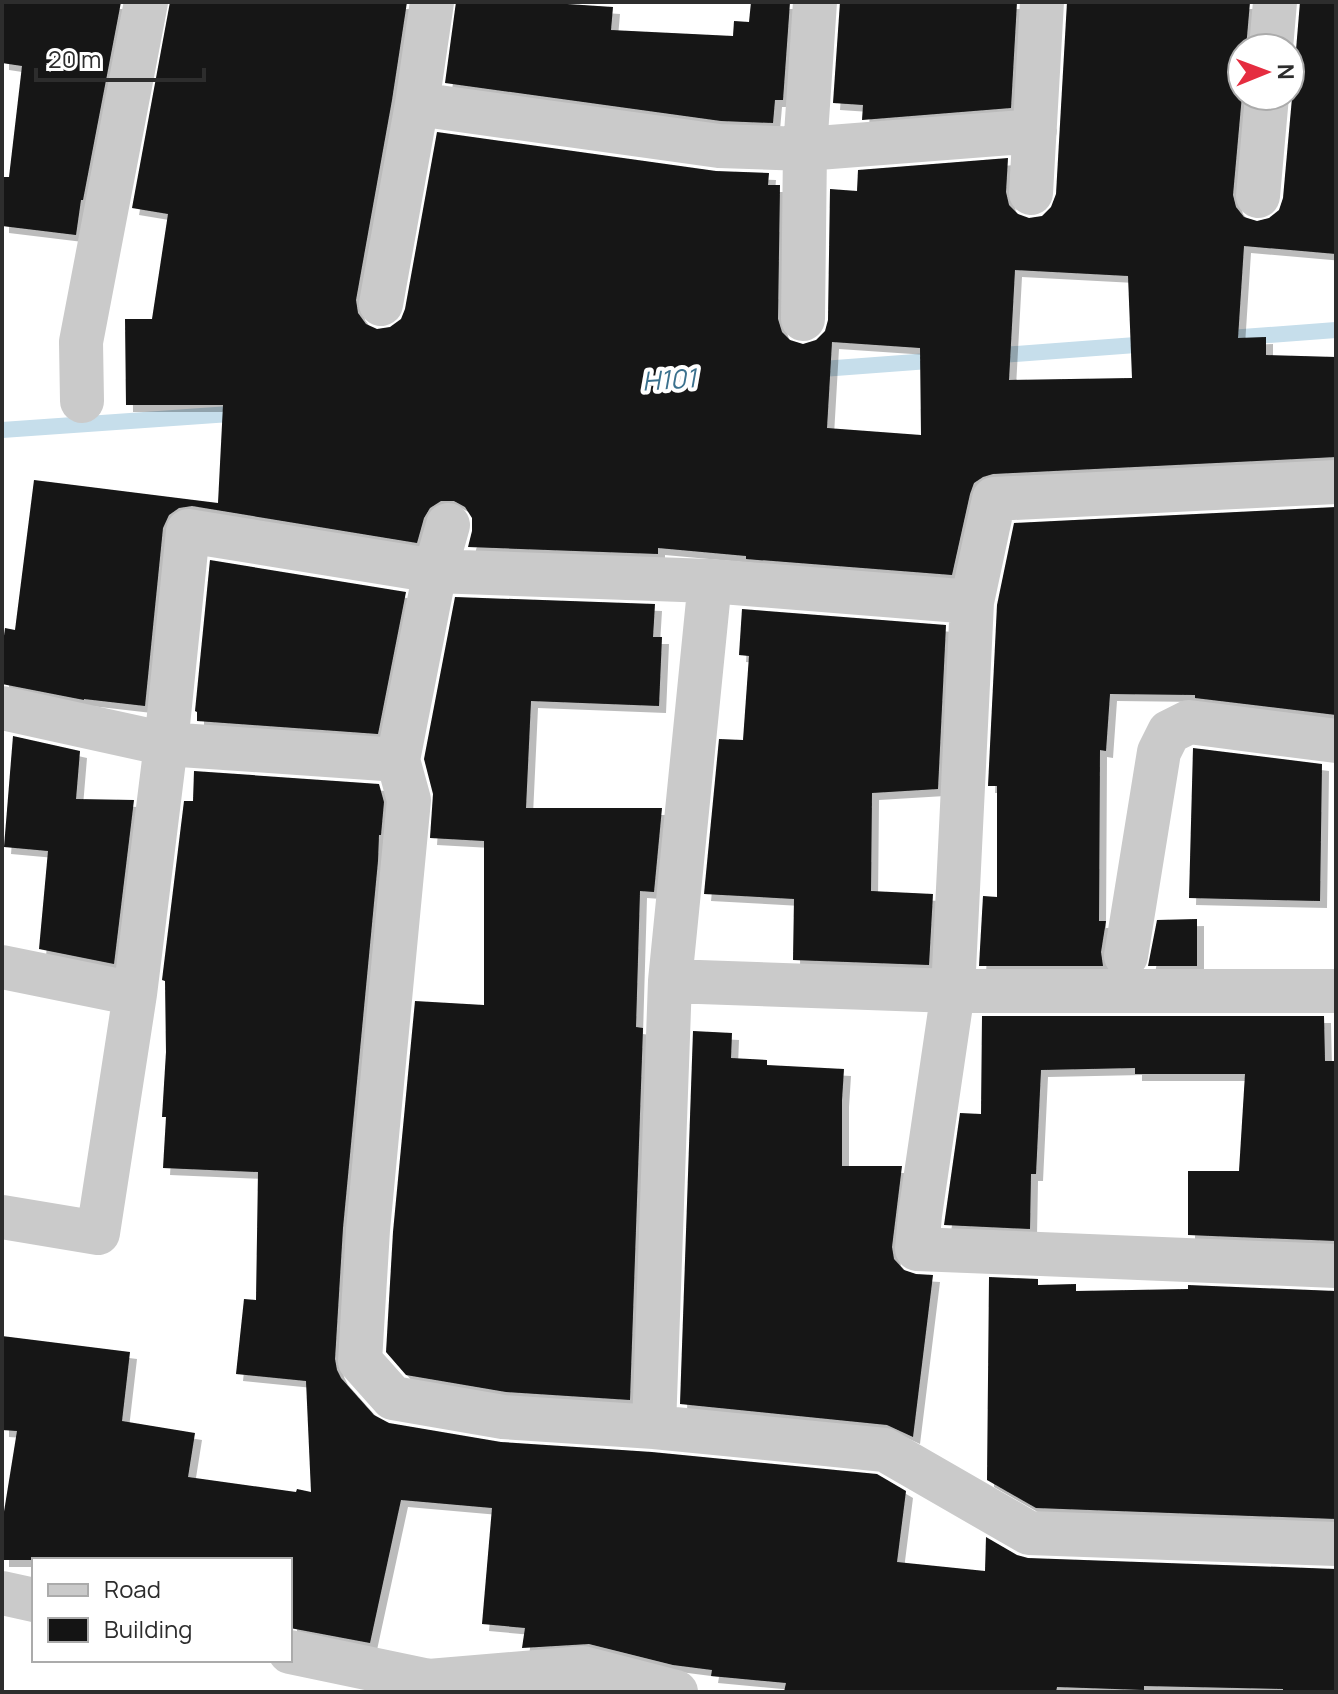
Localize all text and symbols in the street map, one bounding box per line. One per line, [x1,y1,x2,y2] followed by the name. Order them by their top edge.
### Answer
[36,32,204,82] scale bar
[1226,32,1306,112] north arrow
[48,42,101,75] text: 20 m
[1271,63,1301,80] text: N
[641,359,699,399] water label: H101
[32,1558,292,1662] legend
[104,1572,161,1605] text: Road
[104,1612,192,1645] text: Building

